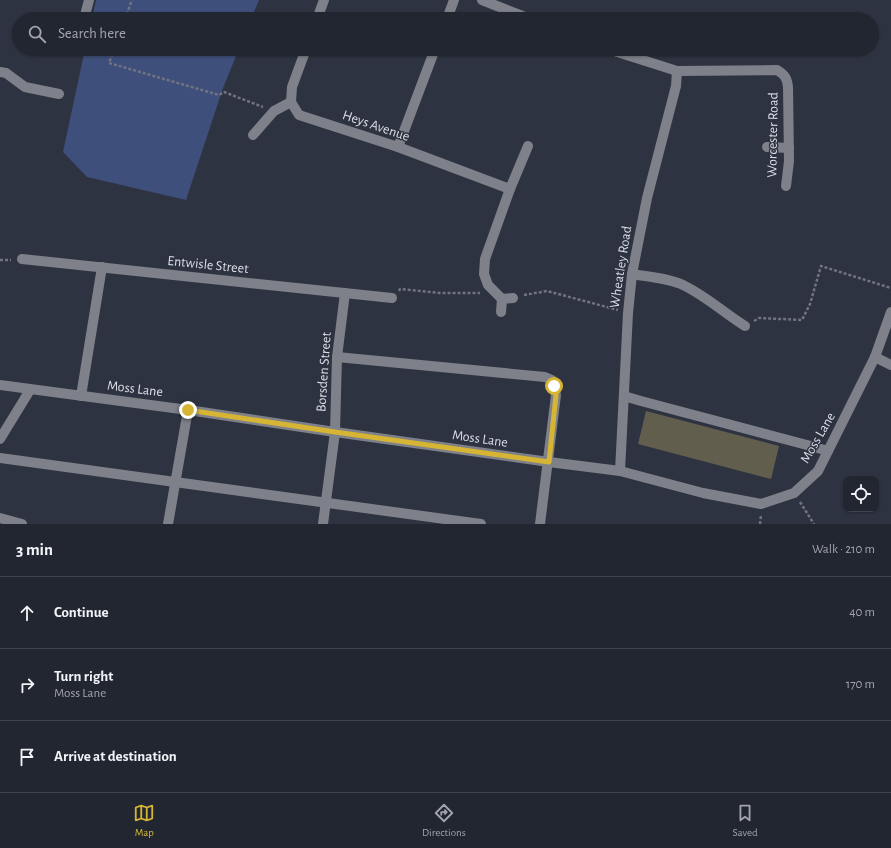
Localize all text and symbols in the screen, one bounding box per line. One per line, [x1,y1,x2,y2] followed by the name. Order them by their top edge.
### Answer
[12,12,879,56] search box
[26,23,48,45] icon: search
[58,26,126,41] text: Search here
[765,92,781,178] street label: Worcester Road
[341,108,411,144] street label: Heys Avenue
[608,225,634,309] street label: Wheatley Road
[167,254,250,276] street label: Entwisle Street
[314,331,334,412] street label: Borsden Street
[545,377,563,395] route start
[106,379,164,399] street label: Moss Lane
[179,401,197,419] route end
[798,410,838,466] street label: Moss Lane
[451,428,509,450] street label: Moss Lane
[843,476,879,512] map controls
[843,476,879,512] button: locate
[16,541,53,558] text: 3 min
[812,543,875,556] text: Walk · 210 m
[16,602,38,624] icon: ahead
[54,605,109,620] text: Continue
[849,606,875,619] text: 40 m
[54,669,113,684] text: Turn right
[16,674,38,696] icon: right
[846,678,875,691] text: 170 m
[54,687,106,700] text: Moss Lane
[16,746,38,768] icon: arrive
[54,749,177,764] text: Arrive at destination
[133,802,155,839] tab: Map
[422,802,466,839] tab: Directions
[732,802,758,839] tab: Saved

